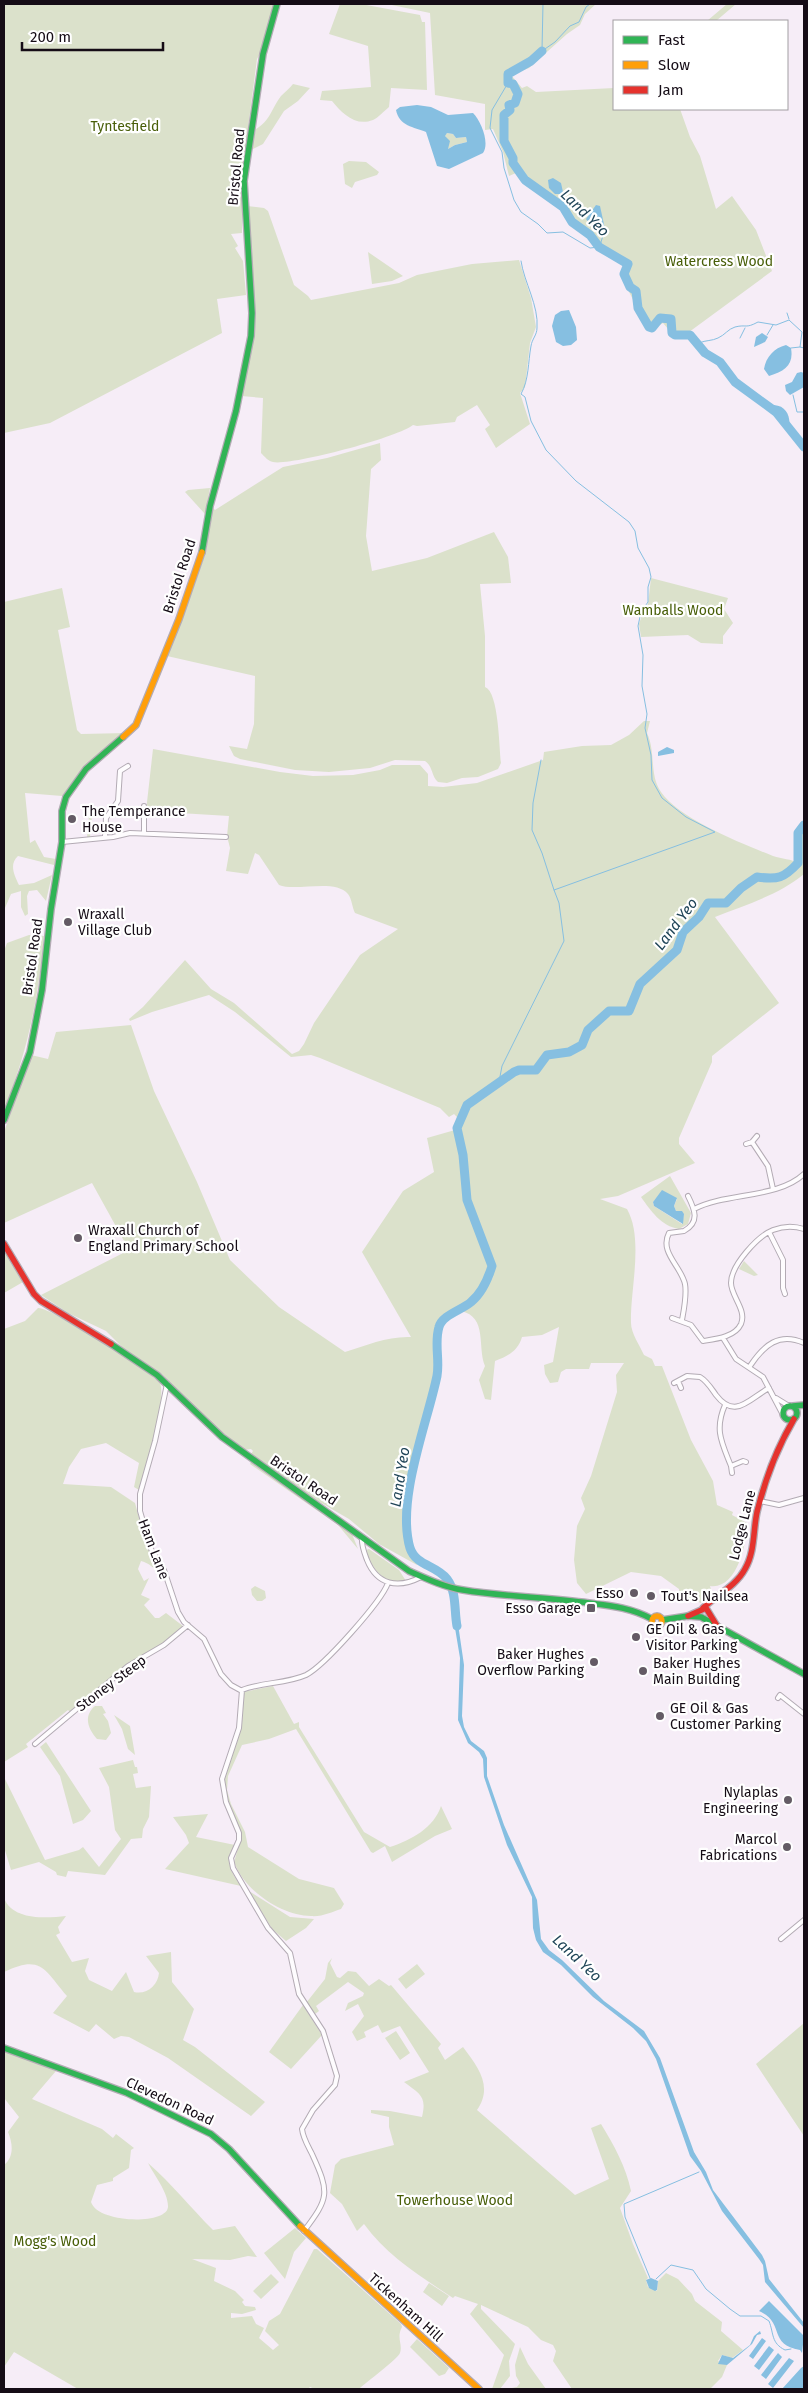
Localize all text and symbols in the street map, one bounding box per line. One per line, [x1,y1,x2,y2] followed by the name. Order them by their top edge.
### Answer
[22,20,164,52] scale bar
[613,20,788,110] legend
[30,28,71,46] text: 200 m
[658,31,685,49] text: Fast
[658,56,690,74] text: Slow
[658,81,684,99] text: Jam
[91,118,159,135] park label: Tyntesfield
[225,128,248,206] street label: Bristol Road
[557,185,613,241] water label: Land Yeo
[665,253,773,270] park label: Watercress Wood
[159,537,200,616] street label: Bristol Road
[622,602,724,619] park label: Wamballs Wood
[82,803,186,836] place label: The Temperance House
[66,813,78,825] marker: The Temperance House
[651,894,701,954] water label: Land Yeo
[78,906,152,939] place label: Wraxall Village Club
[62,916,74,928] marker: Wraxall Village Club
[19,917,46,997] street label: Bristol Road
[88,1222,239,1255] place label: Wraxall Church of England Primary School
[72,1232,84,1244] marker: Wraxall Church of England Primary School
[386,1446,414,1508] water label: Land Yeo
[267,1452,341,1509] street label: Bristol Road
[726,1488,759,1562] street label: Lodge Lane
[134,1517,173,1582] street label: Ham Lane
[595,1585,624,1602] place label: Esso
[628,1587,640,1599] marker: Esso
[661,1588,749,1605] place label: Tout's Nailsea
[645,1590,657,1602] marker: Tout's Nailsea
[505,1600,581,1617] place label: Esso Garage
[585,1602,597,1614] marker: Esso Garage
[646,1621,738,1654] place label: GE Oil & Gas Visitor Parking
[630,1631,642,1643] marker: GE Oil & Gas Visitor Parking
[477,1646,585,1679] place label: Baker Hughes Overflow Parking
[73,1652,150,1715] street label: Stoney Steep
[653,1655,741,1688] place label: Baker Hughes Main Building
[588,1656,600,1668] marker: Baker Hughes Overflow Parking
[637,1665,649,1677] marker: Baker Hughes Main Building
[670,1700,782,1733] place label: GE Oil & Gas Customer Parking
[654,1710,666,1722] marker: GE Oil & Gas Customer Parking
[703,1784,779,1817] place label: Nylaplas Engineering
[782,1794,794,1806] marker: Nylaplas Engineering
[700,1831,777,1864] place label: Marcol Fabrications
[781,1841,793,1853] marker: Marcol Fabrications
[549,1931,605,1985] water label: Land Yeo
[123,2074,216,2129] street label: Clevedon Road
[397,2192,513,2209] park label: Towerhouse Wood
[14,2233,96,2250] park label: Mogg's Wood
[365,2270,446,2345] street label: Tickenham Hill

